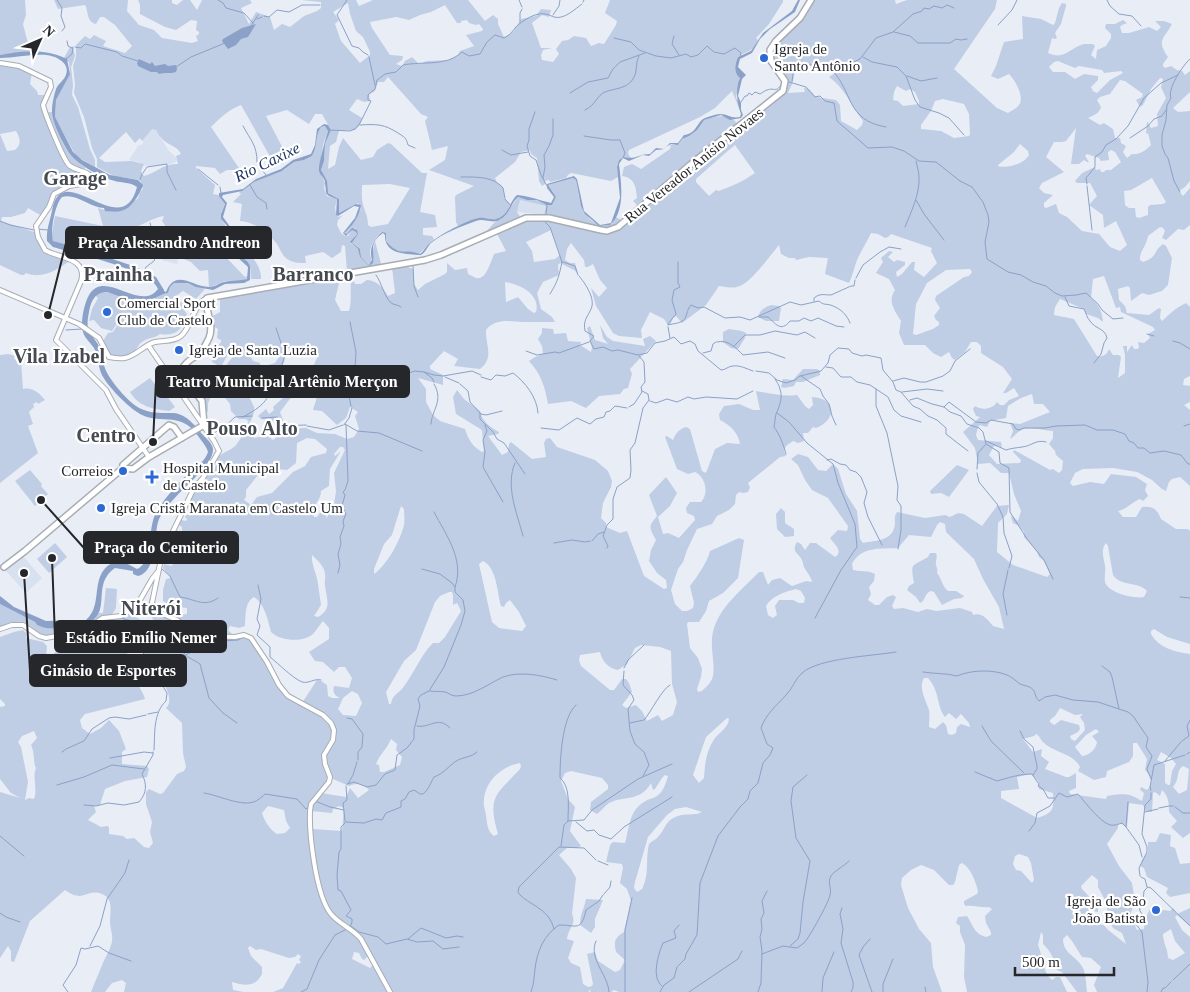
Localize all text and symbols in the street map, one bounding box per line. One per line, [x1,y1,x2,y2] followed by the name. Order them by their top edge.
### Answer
[15,15,65,65] north arrow
[40,22,58,40] text: N
[774,41,860,74] place label: Igreja de Santo Antônio
[758,52,770,64] marker: Igreja de Santo Antônio
[622,104,767,226] street label: Rua Vereador Anísio Novaes
[231,139,302,186] water label: Rio Caxixe
[43,167,107,190] district label: Garage
[66,227,271,258] callout: Praça Alessandro Andreon
[78,234,260,252] text: Praça Alessandro Andreon
[84,263,152,285] district label: Prainha
[272,263,354,285] district label: Barranco
[117,295,217,328] place label: Comercial Sport Club de Castelo
[101,306,113,318] marker: Comercial Sport Club de Castelo
[189,342,317,358] place label: Igreja de Santa Luzia
[173,344,185,356] marker: Igreja de Santa Luzia
[13,345,105,367] district label: Vila Izabel
[156,366,409,397] callout: Teatro Municipal Artênio Merçon
[166,373,398,391] text: Teatro Municipal Artênio Merçon
[206,417,298,439] district label: Pouso Alto
[76,424,136,446] district label: Centro
[163,460,279,493] place label: Hospital Municipal de Castelo
[61,463,113,479] place label: Correios
[117,465,129,477] marker: Correios
[145,470,159,484] marker: Hospital Municipal de Castelo
[111,500,343,516] place label: Igreja Cristã Maranata em Castelo Um
[95,502,107,514] marker: Igreja Cristã Maranata em Castelo Um
[84,532,238,563] callout: Praça do Cemiterio
[94,539,228,557] text: Praça do Cemiterio
[121,597,181,619] district label: Niterói
[55,621,226,652] callout: Estádio Emílio Nemer
[65,629,217,646] text: Estádio Emílio Nemer
[30,655,186,686] callout: Ginásio de Esportes
[40,662,176,680] text: Ginásio de Esportes
[1067,893,1146,926] place label: Igreja de São João Batista
[1150,904,1162,916] marker: Igreja de São João Batista
[1015,944,1114,976] scale bar
[1022,954,1060,970] text: 500 m

